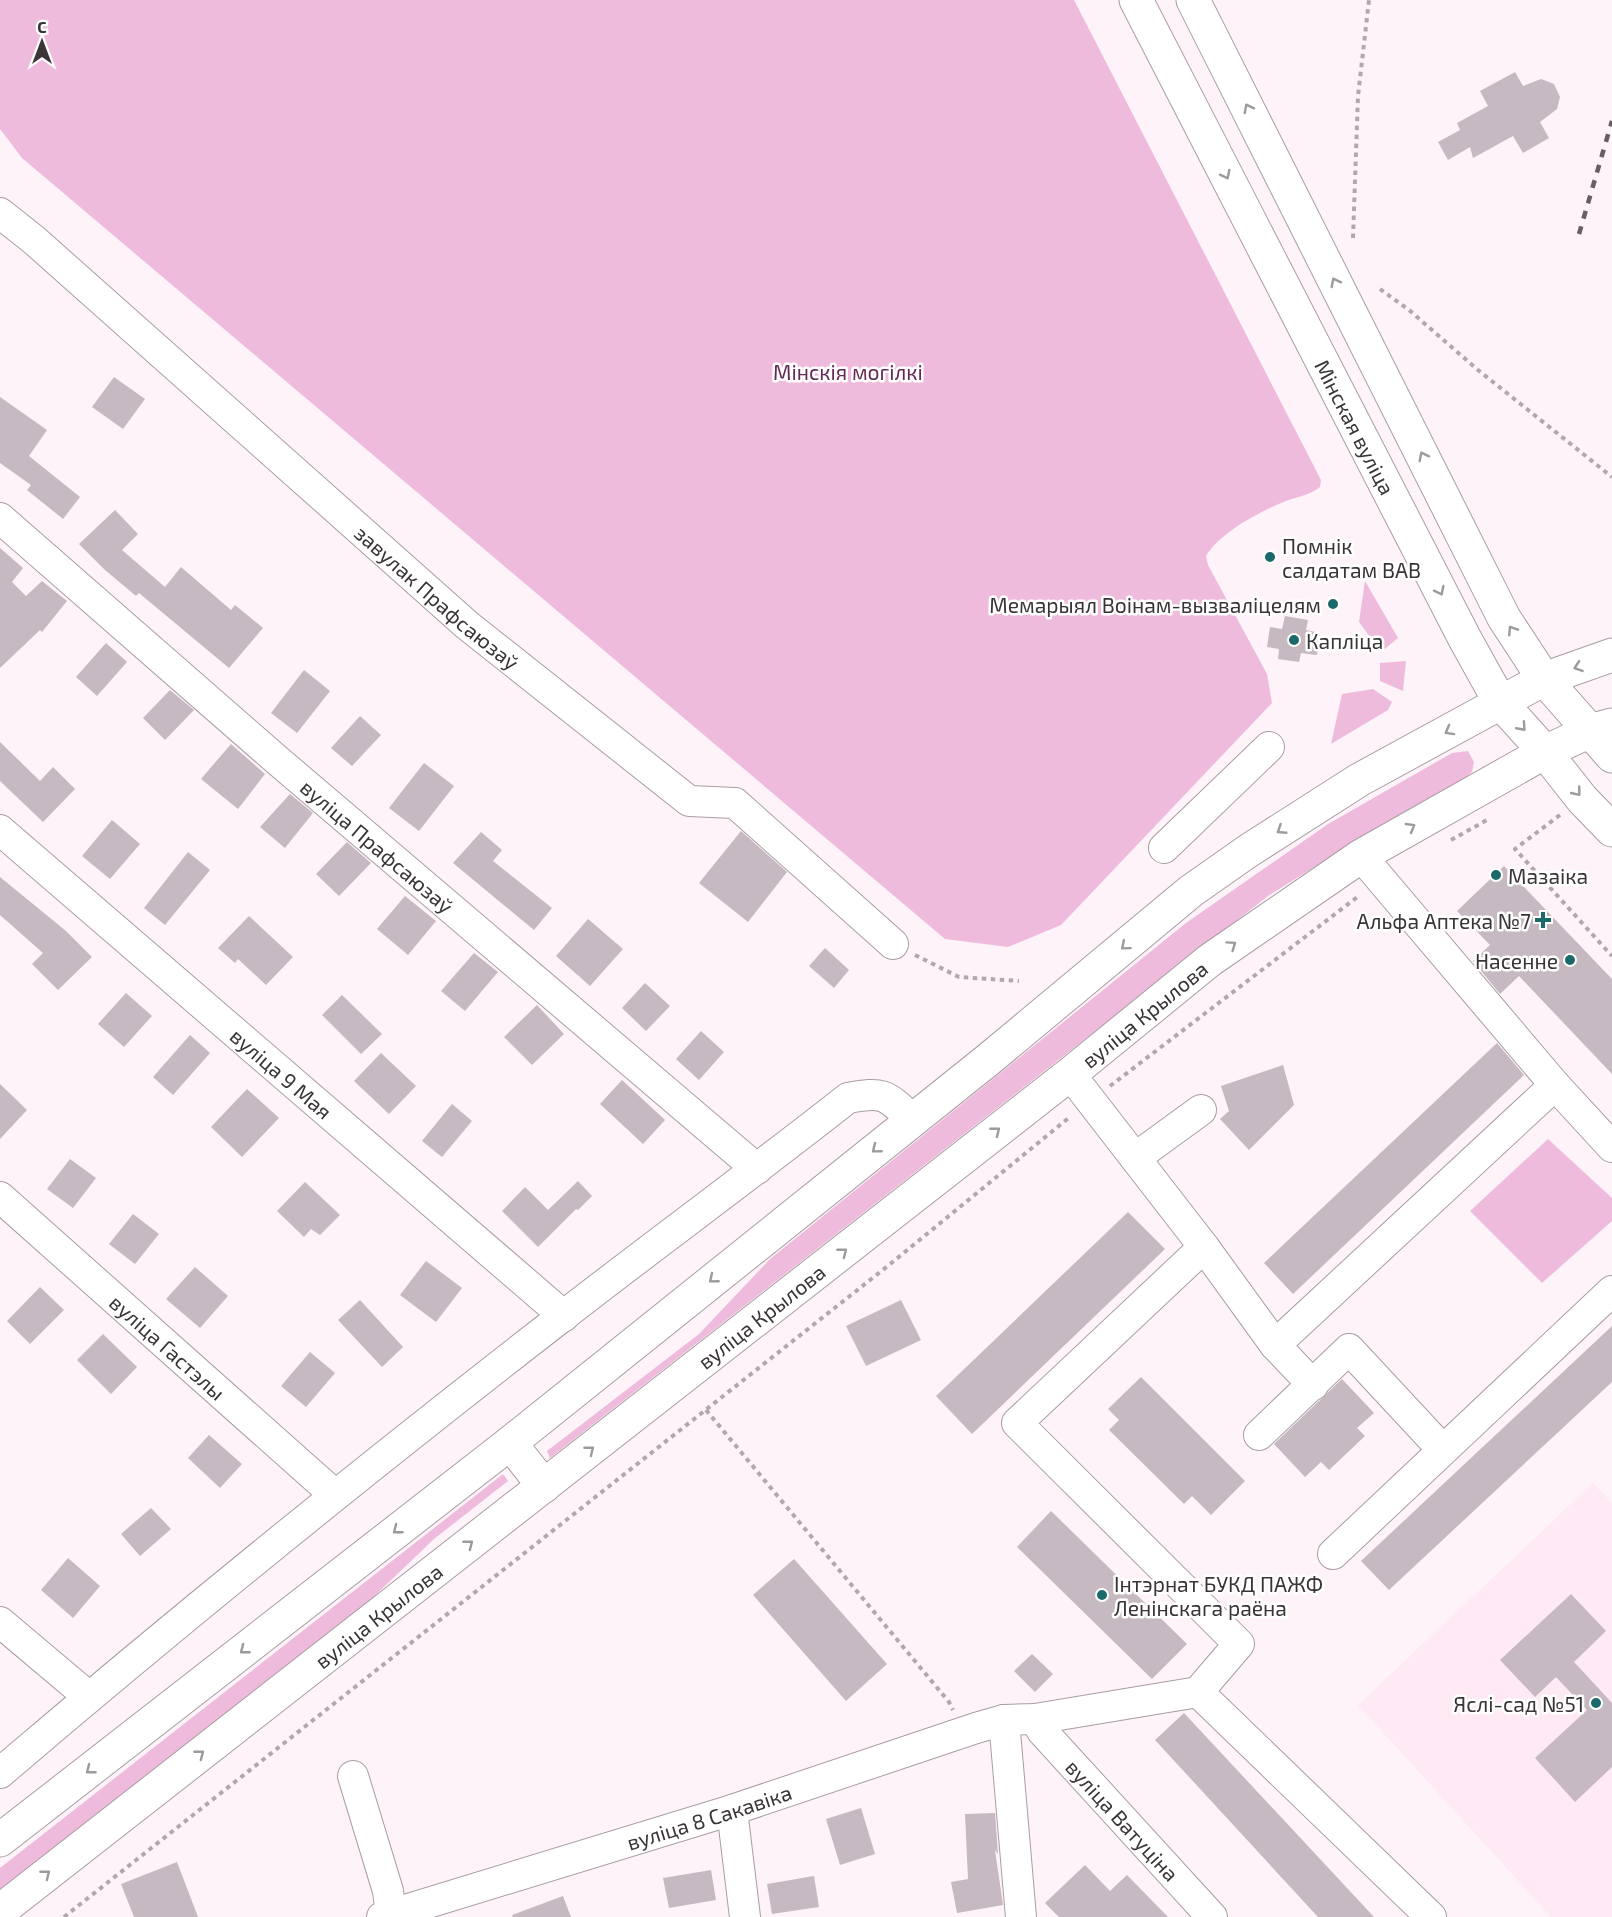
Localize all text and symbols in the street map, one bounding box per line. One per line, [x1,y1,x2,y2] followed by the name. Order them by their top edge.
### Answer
[12,12,72,72] north arrow
[37,17,47,36] text: С
[1243,103,1255,114] one-way arrow
[1219,169,1230,179] one-way arrow
[1331,278,1343,289] one-way arrow
[1311,355,1401,498] street label: Мінская вуліца
[773,359,923,384] park label: Мінскія могілкі
[1419,452,1430,463] one-way arrow
[350,519,524,675] street label: завулак Прафсаюзаў
[1282,533,1421,582] place label: Помнік салдатам ВАВ
[1263,550,1277,564] marker: Помнік салдатам ВАВ
[1433,585,1444,595] one-way arrow
[989,592,1321,617] place label: Мемарыял Воінам-вызваліцелям
[1326,597,1340,611] marker: Мемарыял Воінам-вызваліцелям
[1508,626,1520,636] one-way arrow
[1306,628,1383,653] place label: Капліца
[1287,633,1301,647] marker: Капліца
[1573,660,1584,673] one-way arrow
[1515,720,1526,731] one-way arrow
[1445,723,1455,735] one-way arrow
[296,774,459,918] street label: вуліца Прафсаюзаў
[1570,786,1581,797] one-way arrow
[1277,823,1288,834] one-way arrow
[1405,823,1415,834] one-way arrow
[1508,863,1588,888] place label: Мазаіка
[1489,868,1503,882] marker: Мазаіка
[1357,908,1531,933] place label: Альфа Аптека №7
[1536,913,1550,927] marker: Альфа Аптека №7
[1121,939,1132,950] one-way arrow
[1225,941,1236,952] one-way arrow
[1475,948,1558,973] place label: Насенне
[1563,953,1577,967] marker: Насенне
[1076,955,1212,1072] street label: вуліца Крылова
[226,1022,338,1123] street label: вуліца 9 Мая
[990,1128,1001,1139] one-way arrow
[872,1141,883,1152] one-way arrow
[836,1248,847,1259] one-way arrow
[692,1258,830,1373] street label: вуліца Крылова
[709,1272,720,1283] one-way arrow
[105,1289,231,1404] street label: вуліца Гастэлы
[584,1446,595,1457] one-way arrow
[393,1523,404,1534] one-way arrow
[463,1541,474,1552] one-way arrow
[309,1558,447,1673] street label: вуліца Крылова
[1114,1571,1323,1620] place label: Інтэрнат БУКД ПАЖФ Ленінскага раёна
[1095,1588,1109,1602] marker: Інтэрнат БУКД ПАЖФ Ленінскага раёна
[239,1643,250,1654] one-way arrow
[1453,1691,1584,1716] place label: Яслі-сад №51
[1589,1696,1603,1710] marker: Яслі-сад №51
[193,1751,204,1762] one-way arrow
[1061,1754,1185,1885] street label: вуліца Ватуціна
[85,1763,96,1774] one-way arrow
[623,1778,795,1854] street label: вуліца 8 Сакавіка
[39,1871,50,1882] one-way arrow

